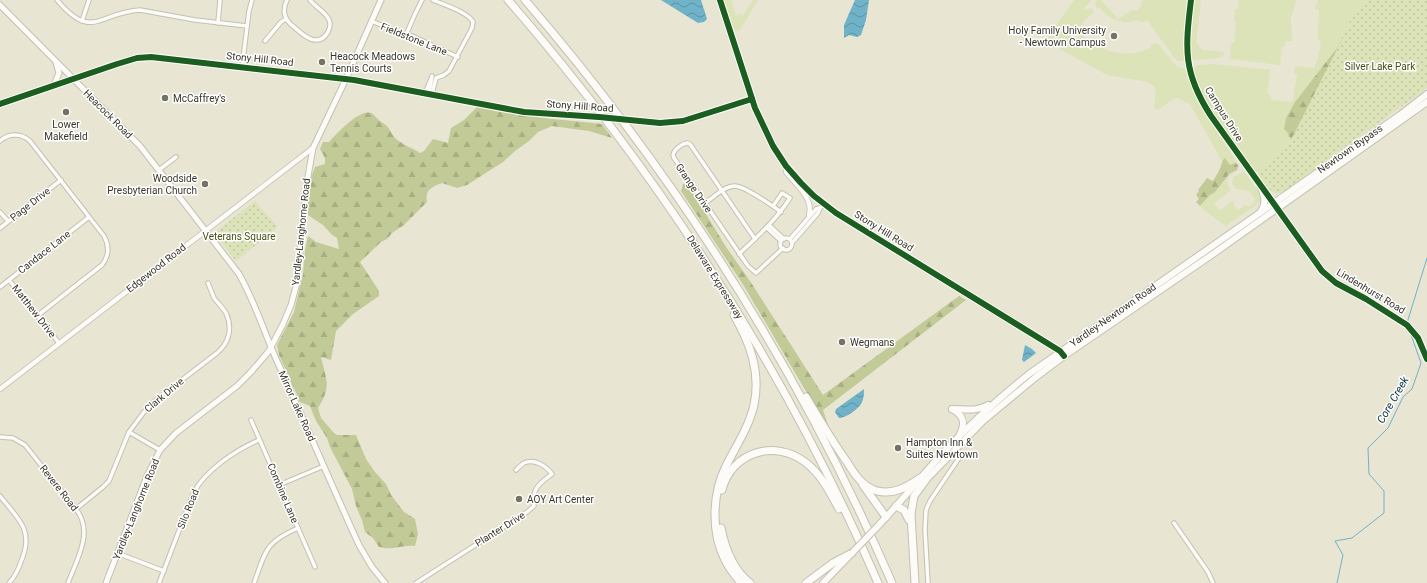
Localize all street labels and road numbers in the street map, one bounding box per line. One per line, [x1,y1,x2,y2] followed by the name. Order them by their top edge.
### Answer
[379,21,449,57] street label: Fieldstone Lane
[226,50,294,68] street label: Stony Hill Road
[1203,85,1245,143] street label: Campus Drive
[81,87,135,141] street label: Heacock Road
[546,98,614,114] street label: Stony Hill Road
[1315,123,1385,175] street label: Newtown Bypass
[674,161,714,215] street label: Grange Drive
[290,178,312,286] street label: Yardley-Langhorne Road
[8,185,52,223] street label: Page Drive
[853,208,915,254] street label: Stony Hill Road
[16,228,72,276] street label: Candace Lane
[685,233,745,321] street label: Delaware Expressway
[124,241,188,295] street label: Edgewood Road
[1335,266,1407,316] street label: Lindenhurst Road
[1068,281,1158,349] street label: Yardley-Newtown Road
[10,282,58,340] street label: Matthew Drive
[277,369,317,443] street label: Mirror Lake Road
[142,375,186,415] street label: Clark Drive
[111,457,161,561] street label: Yardley-Langhorne Road
[265,461,301,525] street label: Combine Lane
[38,463,80,513] street label: Revere Road
[175,487,201,531] street label: Silo Road
[473,509,527,549] street label: Planter Drive

